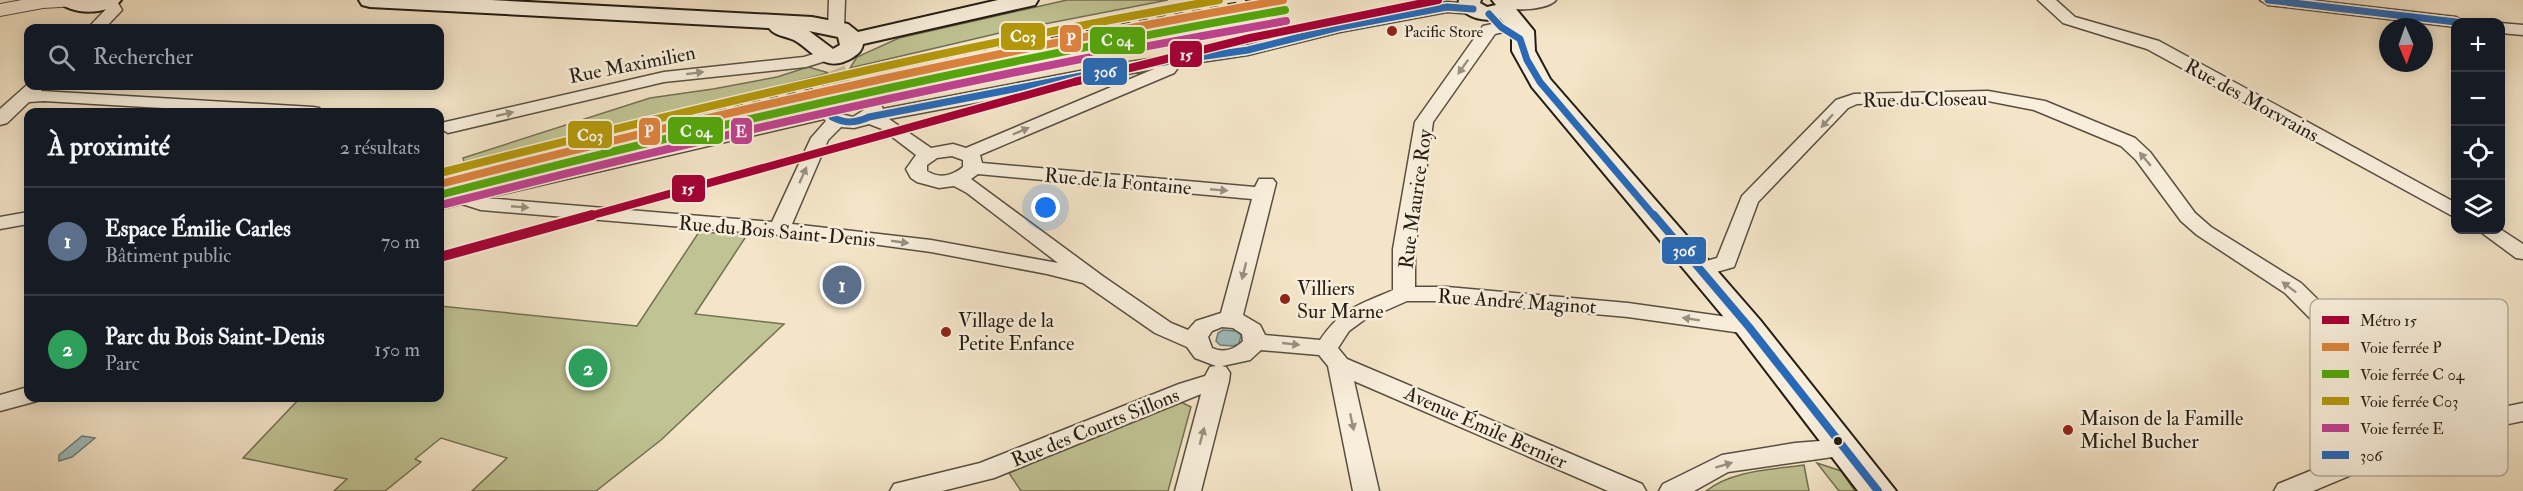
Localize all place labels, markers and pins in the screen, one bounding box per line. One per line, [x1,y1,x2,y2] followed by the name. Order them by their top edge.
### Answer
[1404,22,1484,42] place label: Pacific Store
[1385,24,1399,38] marker: Pacific Store
[822,262,862,308] pin: 1
[1297,276,1384,324] place label: Villiers Sur Marne
[1278,292,1292,306] marker: Villiers Sur Marne
[958,308,1074,356] place label: Village de la Petite Enfance
[939,325,953,339] marker: Village de la Petite Enfance
[568,346,608,391] pin: 2
[2080,406,2243,454] place label: Maison de la Famille Michel Bucher
[2061,423,2075,437] marker: Maison de la Famille Michel Bucher
[1832,435,1844,447] unlabelled marker

